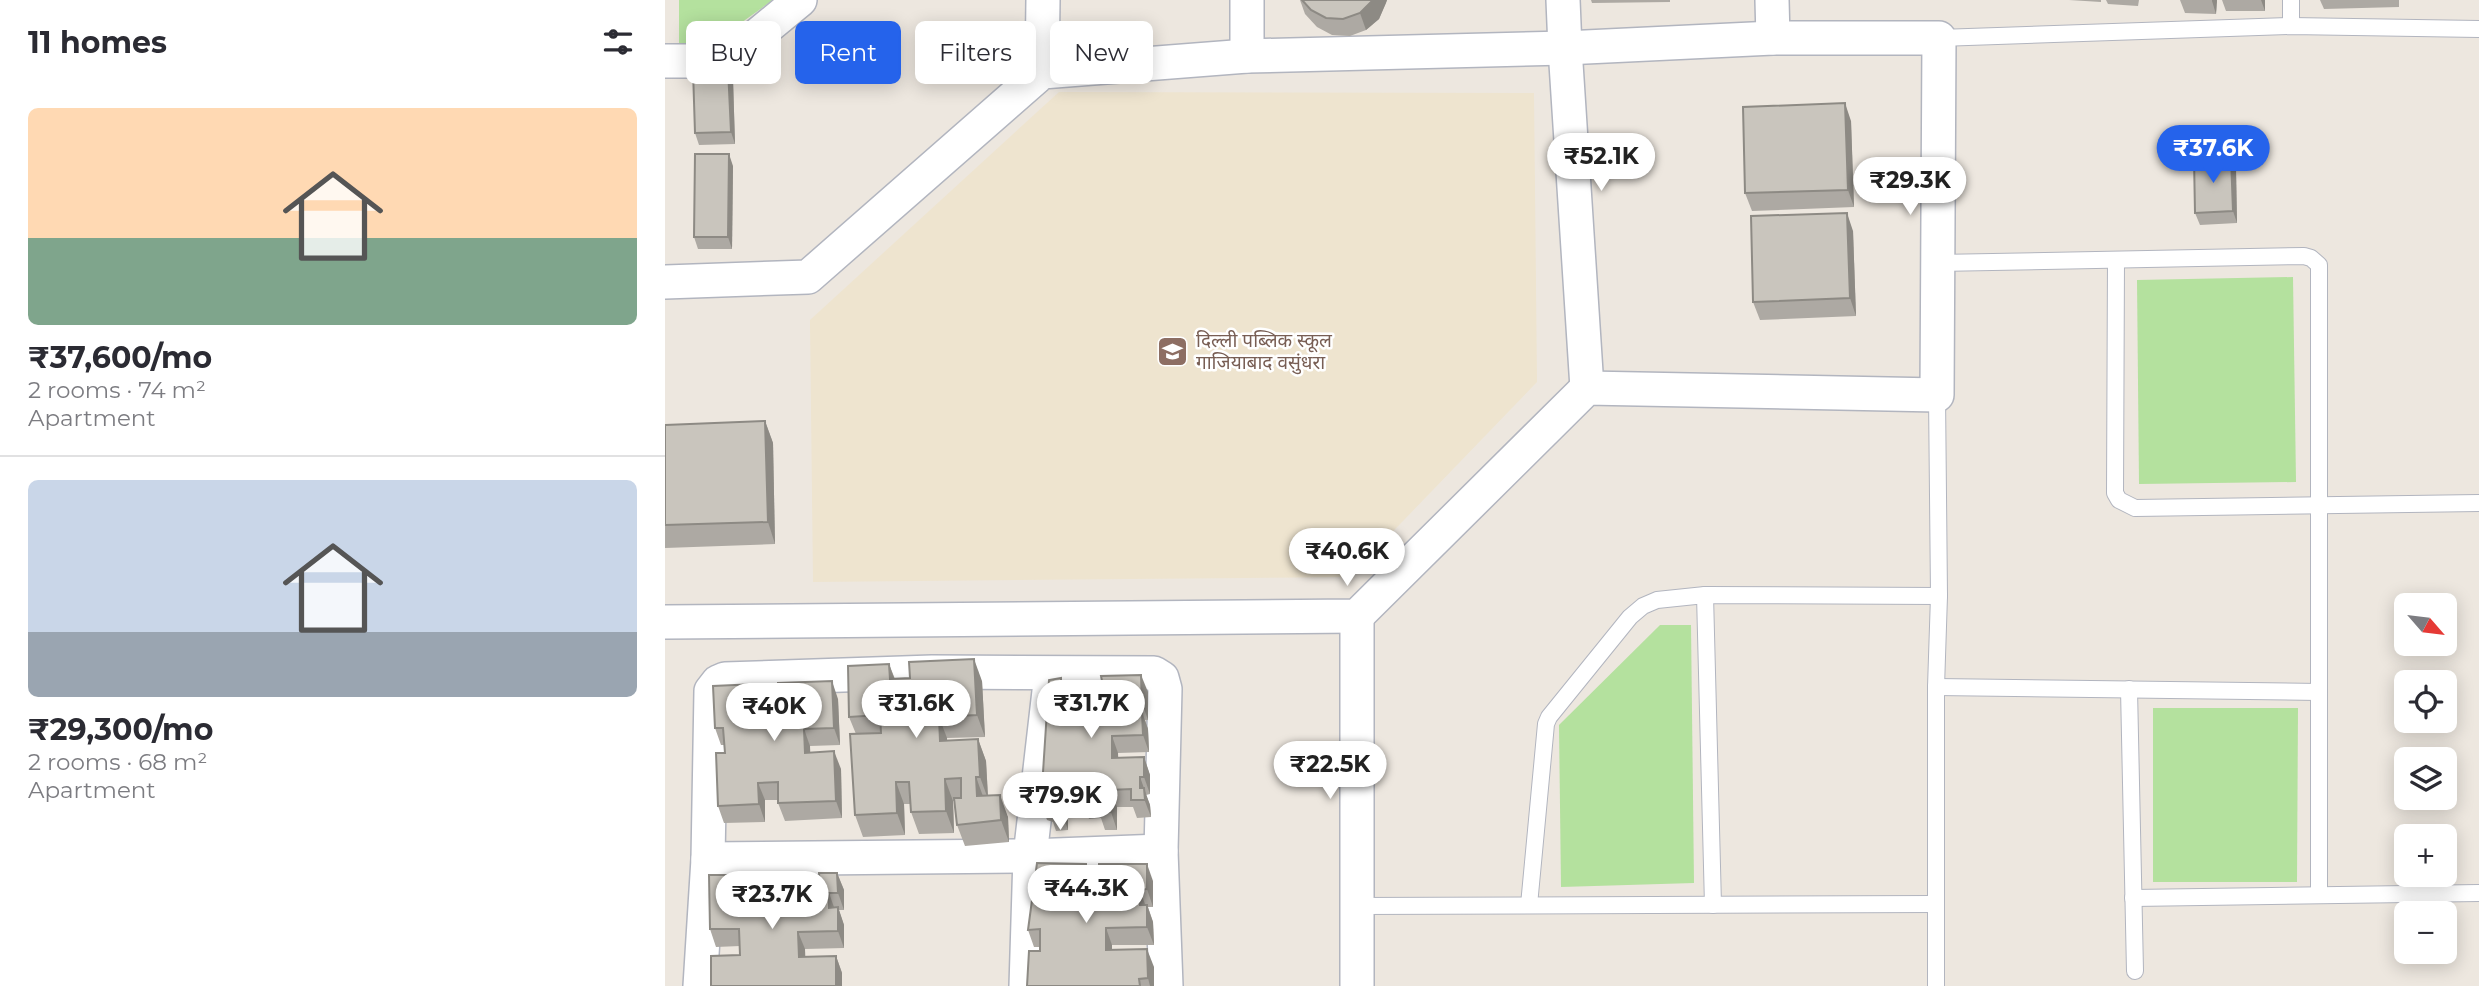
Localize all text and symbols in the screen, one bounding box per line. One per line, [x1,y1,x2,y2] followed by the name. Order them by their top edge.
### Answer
[686,21,781,84] chip: Buy
[795,21,901,84] chip: Rent
[915,21,1036,84] chip: Filters
[1050,21,1153,84] chip: New
[599,23,637,61] icon: filters
[28,24,167,61] text: 11 homes
[2156,125,2270,185] pin: ₹37.6K
[1544,134,1658,193] pin: ₹52.1K
[2173,134,2253,162] text: ₹37.6K
[1563,142,1639,170] text: ₹52.1K
[270,153,396,279] icon: home
[1853,158,1967,217] pin: ₹29.3K
[1869,166,1951,194] text: ₹29.3K
[1196,329,1333,375] place label: दिल्ली पब्लिक स्कूल गाजियाबाद वसुंधरा
[1156,334,1190,368] school or university icon: दिल्ली पब्लिक स्कूल गाजियाबाद वसुंधरा
[28,339,212,376] text: ₹37,600/mo
[28,376,206,404] text: 2 rooms · 74 m²
[28,404,156,432] text: Apartment
[270,525,396,651] icon: home
[1290,528,1404,588] pin: ₹40.6K
[1305,537,1389,565] text: ₹40.6K
[2394,593,2457,656] north arrow
[2394,593,2457,964] map controls
[2394,670,2457,733] button: locate
[859,680,973,740] pin: ₹31.6K
[1034,680,1148,740] pin: ₹31.7K
[733,684,815,743] pin: ₹40K
[878,689,954,717] text: ₹31.6K
[1053,689,1129,717] text: ₹31.7K
[742,692,806,720] text: ₹40K
[28,711,213,748] text: ₹29,300/mo
[1273,742,1387,801] pin: ₹22.5K
[2394,747,2457,810] button: layers
[28,748,207,776] text: 2 rooms · 68 m²
[1290,750,1370,778] text: ₹22.5K
[1003,772,1117,832] pin: ₹79.9K
[28,776,156,804] text: Apartment
[1018,781,1102,809] text: ₹79.9K
[2394,824,2457,887] button: +
[1029,866,1143,925] pin: ₹44.3K
[715,872,829,931] pin: ₹23.7K
[1044,874,1128,902] text: ₹44.3K
[732,880,812,908] text: ₹23.7K
[2394,901,2457,964] button: −

